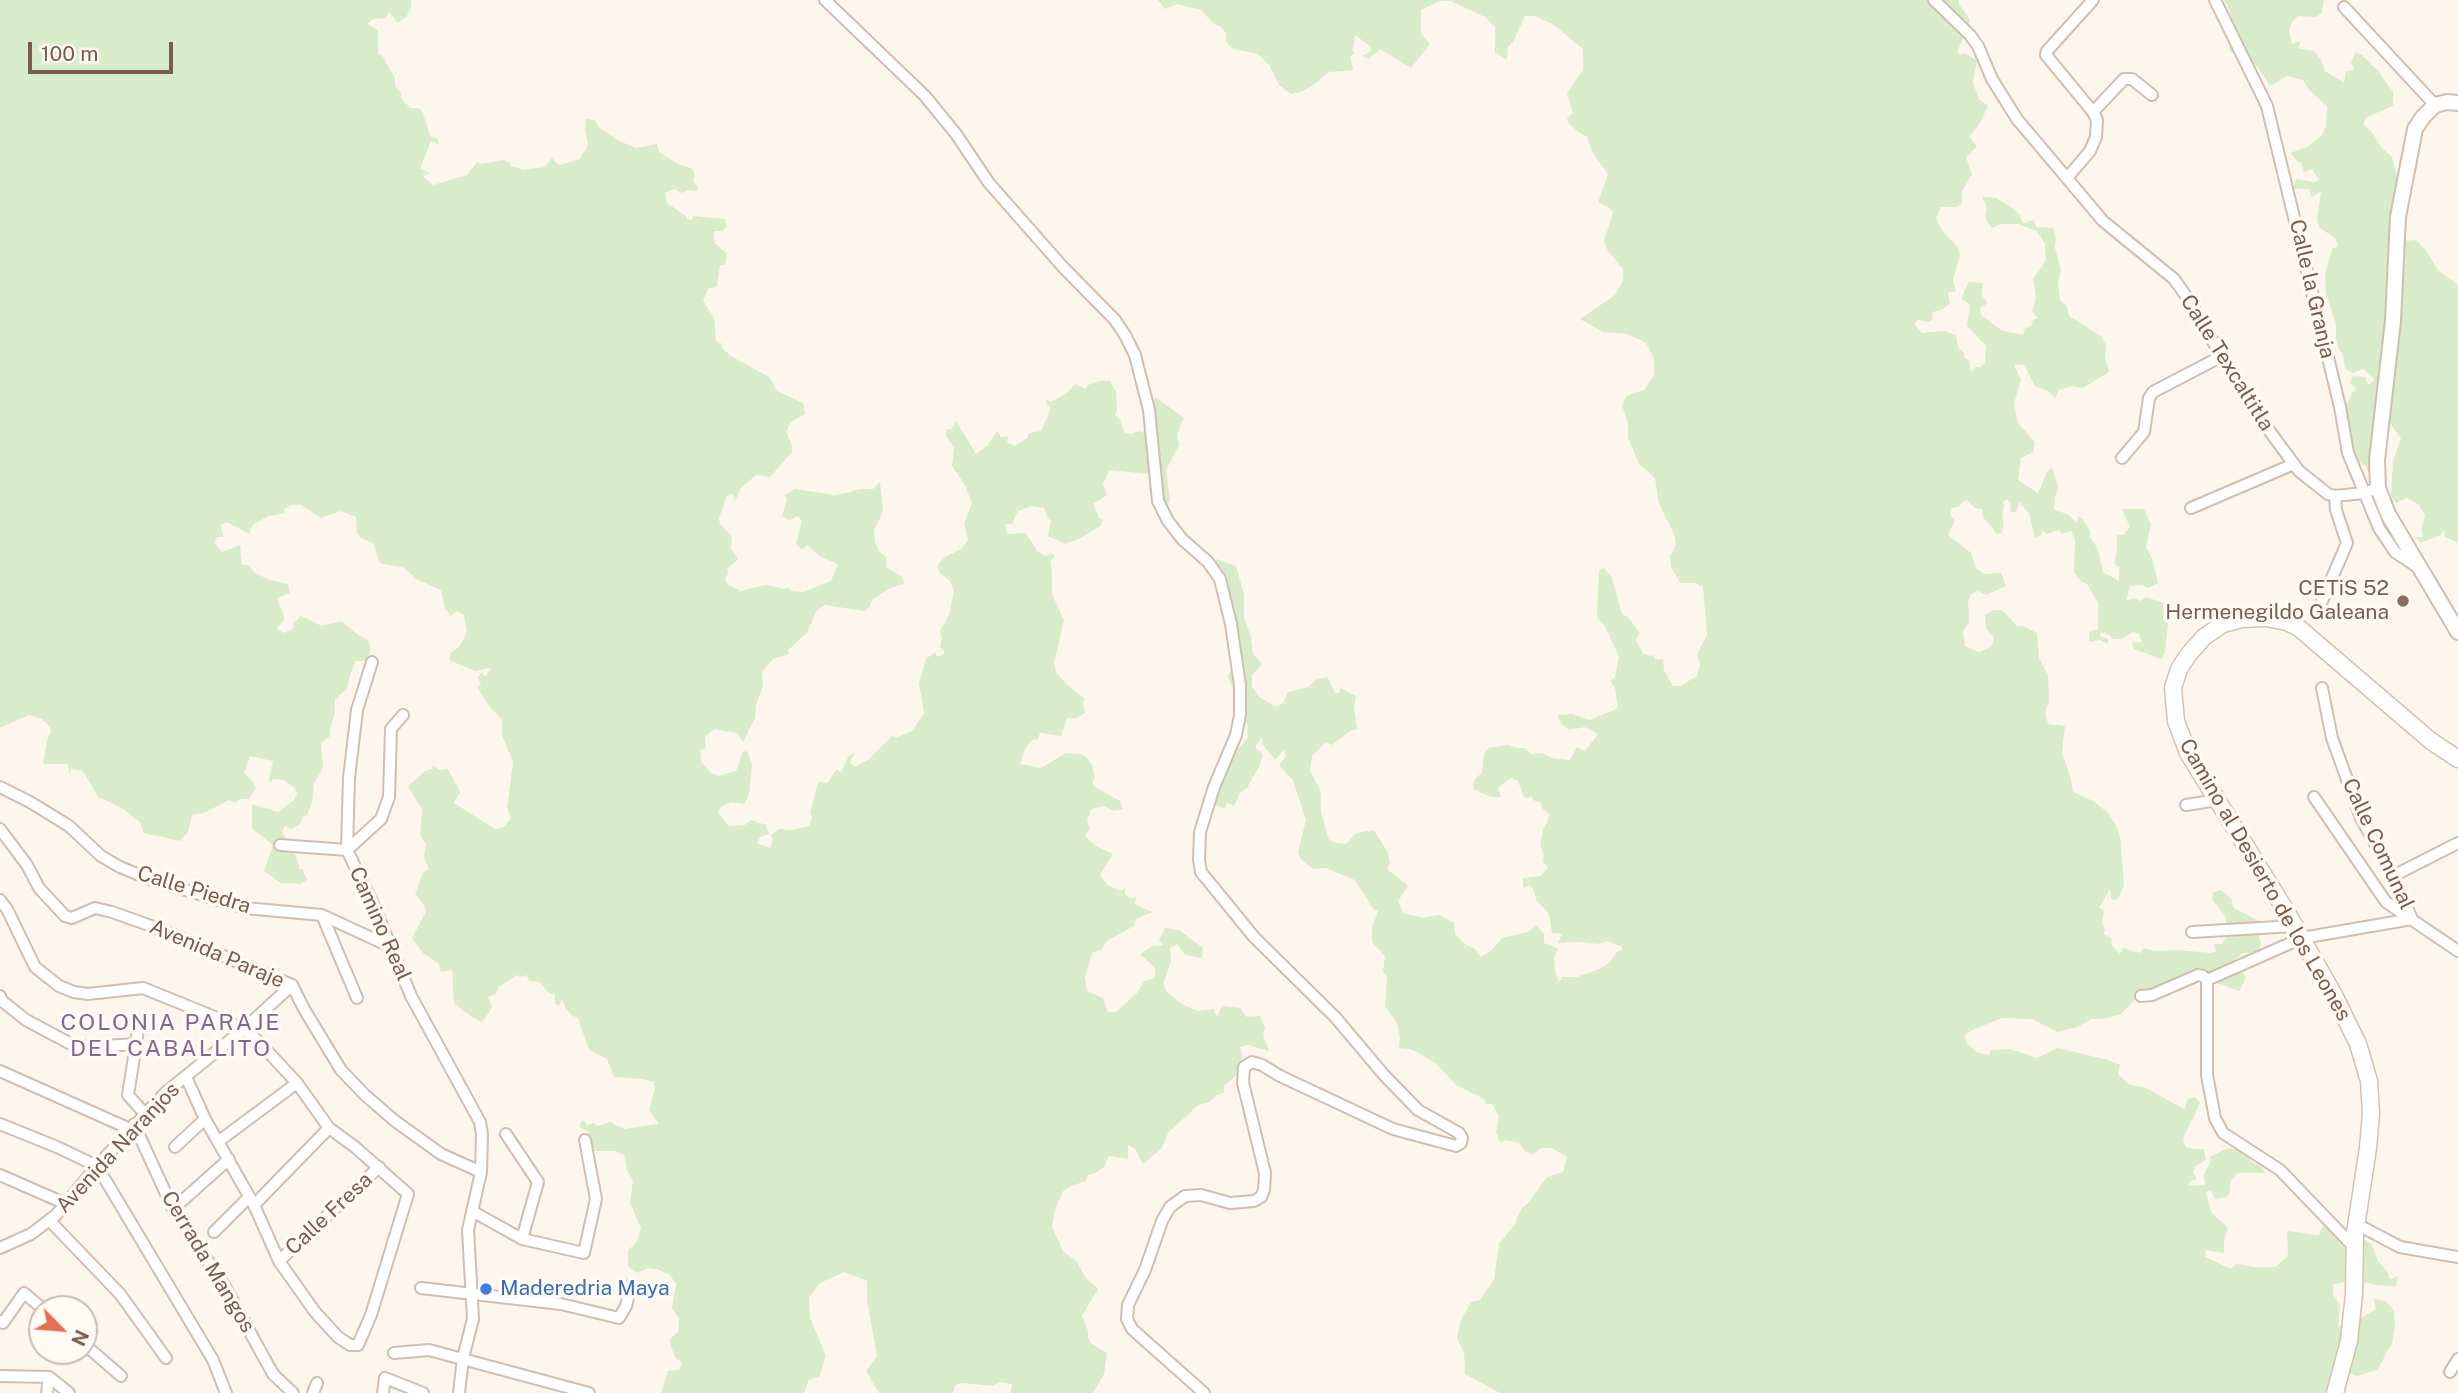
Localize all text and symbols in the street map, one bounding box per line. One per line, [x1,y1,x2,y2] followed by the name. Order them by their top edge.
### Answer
[32,28,177,72] scale bar
[41,41,98,66] text: 100 m
[2284,217,2340,361] street label: Calle la Granja
[2175,290,2279,436] street label: Calle Texcaltitla
[2165,576,2389,626] place label: CETiS 52 Hermenegildo Galeana
[2395,593,2411,609] marker: CETiS 52 Hermenegildo Galeana
[2174,735,2356,1025] street label: Camino al Desierto de los Leones
[2337,774,2419,914] street label: Calle Comunal
[134,861,254,919] street label: Calle Piedra
[344,863,416,985] street label: Camino Real
[146,914,288,994] street label: Avenida Paraje
[62,1009,280,1063] district label: COLONIA PARAJE DEL CABALLITO
[51,1077,185,1219] street label: Avenida Naranjos
[280,1167,378,1261] street label: Calle Fresa
[156,1187,260,1337] street label: Cerrada Mangos
[500,1276,670,1302] place label: Maderedria Maya
[478,1281,494,1297] marker: Maderedria Maya
[28,1295,98,1365] north arrow
[67,1327,93,1349] text: N

